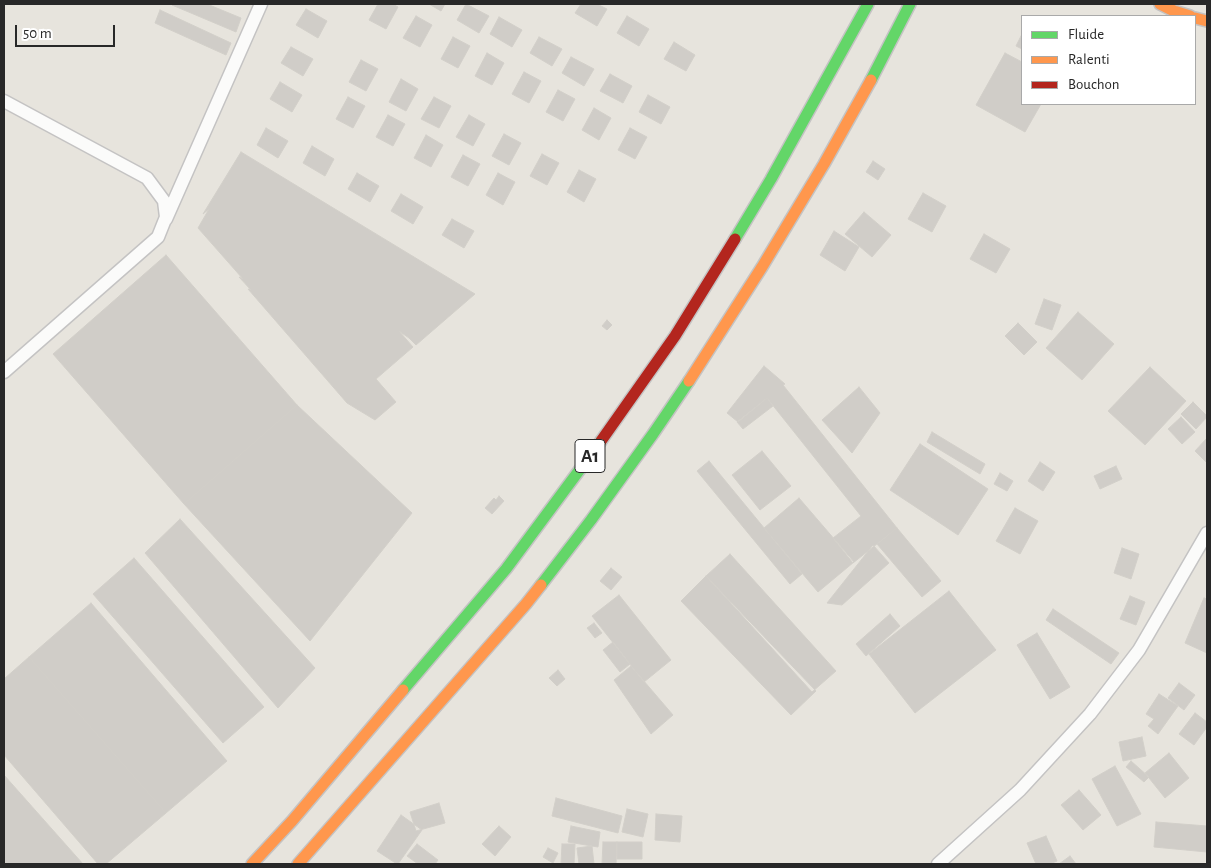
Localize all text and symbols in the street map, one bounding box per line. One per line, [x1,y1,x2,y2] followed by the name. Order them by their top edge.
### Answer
[18,15,118,47] scale bar
[1021,15,1196,105] legend
[23,26,52,41] text: 50 m
[1068,27,1104,42] text: Fluide
[1068,52,1110,67] text: Ralenti
[1068,77,1119,92] text: Bouchon
[575,440,605,472] road number: A1

